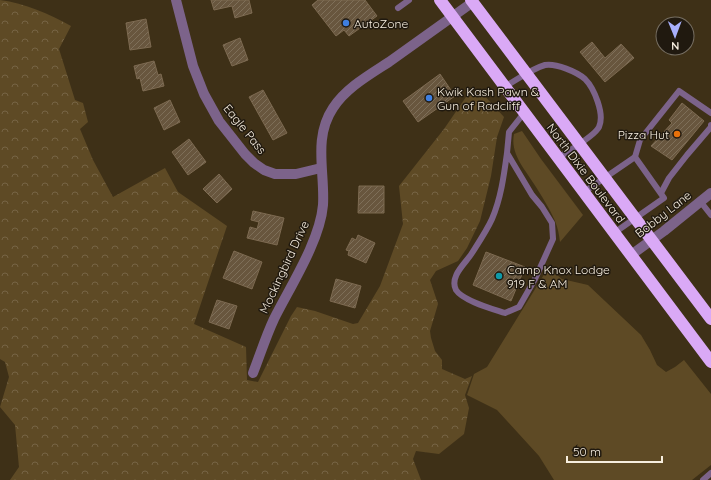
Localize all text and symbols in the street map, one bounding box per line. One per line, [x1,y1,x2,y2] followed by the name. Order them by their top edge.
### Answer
[354,16,408,31] place label: AutoZone
[655,16,695,56] north arrow
[341,18,351,28] marker: AutoZone
[671,39,679,53] text: N
[437,84,539,113] place label: Kwik Kash Pawn & Gun of Radcliff
[424,93,434,103] marker: Kwik Kash Pawn & Gun of Radcliff
[220,101,270,157] street label: Eagle Pass
[544,120,628,226] street label: North Dixie Boulevard
[618,127,669,142] place label: Pizza Hut
[672,129,682,139] marker: Pizza Hut
[632,187,694,241] street label: Bobby Lane
[256,218,312,316] street label: Mockingbird Drive
[507,262,610,291] place label: Camp Knox Lodge 919 F & AM
[494,271,504,281] marker: Camp Knox Lodge 919 F & AM
[567,438,662,464] scale bar
[573,444,601,459] text: 50 m

